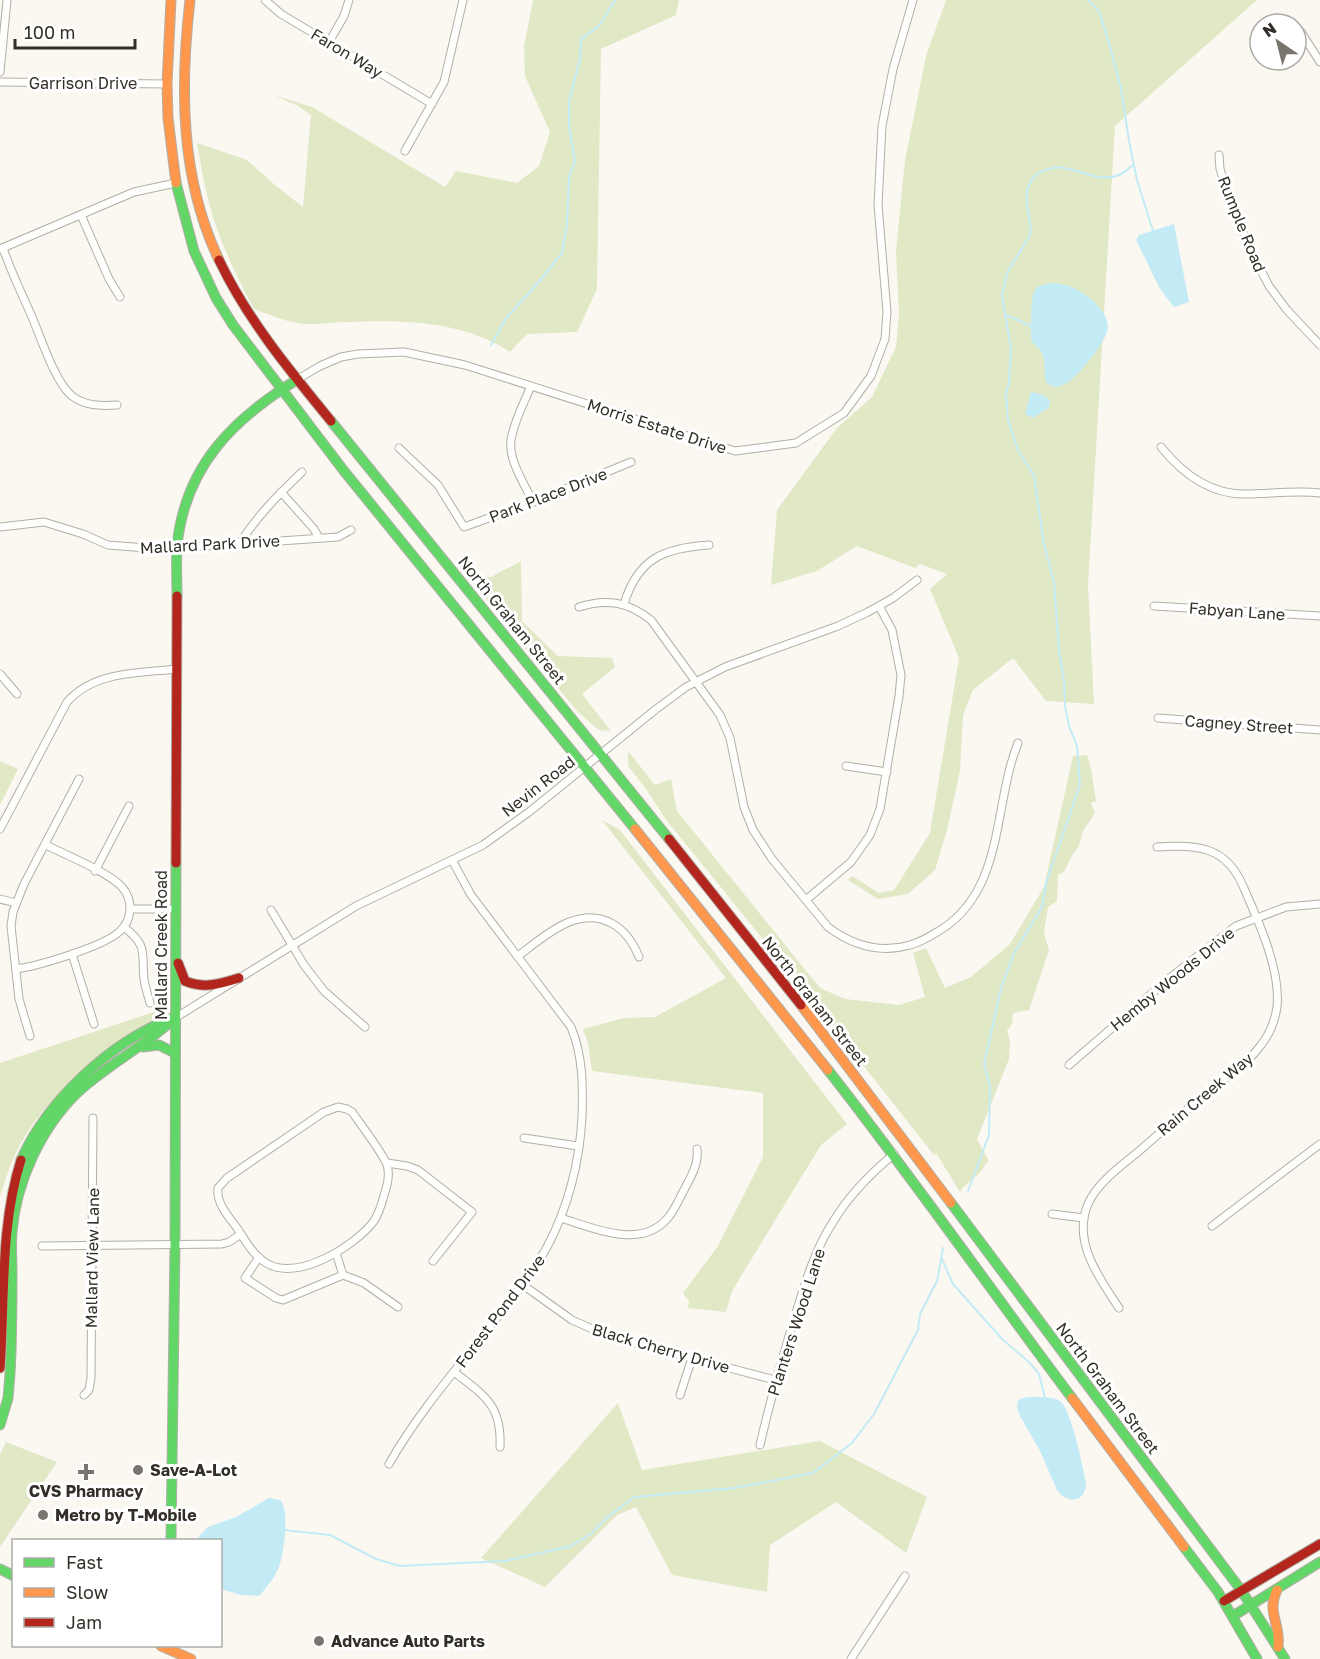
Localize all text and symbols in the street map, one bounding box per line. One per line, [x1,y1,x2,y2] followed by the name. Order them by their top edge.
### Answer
[15,12,135,50] scale bar
[1248,12,1308,72] north arrow
[1259,18,1280,41] text: N
[24,21,75,43] text: 100 m
[307,24,387,82] street label: Faron Way
[29,73,137,93] street label: Garrison Drive
[1214,173,1270,275] street label: Rumple Road
[585,394,729,458] street label: Morris Estate Drive
[486,463,610,527] street label: Park Place Drive
[139,530,281,558] street label: Mallard Park Drive
[454,552,570,688] street label: North Graham Street
[1188,598,1286,624] street label: Fabyan Lane
[1184,710,1294,738] street label: Cagney Street
[497,751,579,821] street label: Nevin Road
[151,870,171,1020] street label: Mallard Creek Road
[1106,923,1238,1035] street label: Hemby Woods Drive
[758,932,872,1070] street label: North Graham Street
[1153,1048,1257,1140] street label: Rain Creek Way
[81,1188,103,1328] street label: Mallard View Lane
[763,1246,829,1398] street label: Planters Wood Lane
[451,1250,549,1372] street label: Forest Pond Drive
[1052,1318,1164,1458] street label: North Graham Street
[590,1319,732,1377] street label: Black Cherry Drive
[150,1460,237,1480] place label: Save-A-Lot
[131,1463,145,1477] marker: Save-A-Lot
[79,1465,93,1479] marker: CVS Pharmacy
[29,1481,144,1501] place label: CVS Pharmacy
[55,1505,197,1525] place label: Metro by T-Mobile
[36,1508,50,1522] marker: Metro by T-Mobile
[12,1539,222,1647] legend
[66,1551,103,1573] text: Fast
[66,1581,109,1603] text: Slow
[66,1611,102,1633] text: Jam
[331,1631,485,1651] place label: Advance Auto Parts
[312,1634,326,1648] marker: Advance Auto Parts

